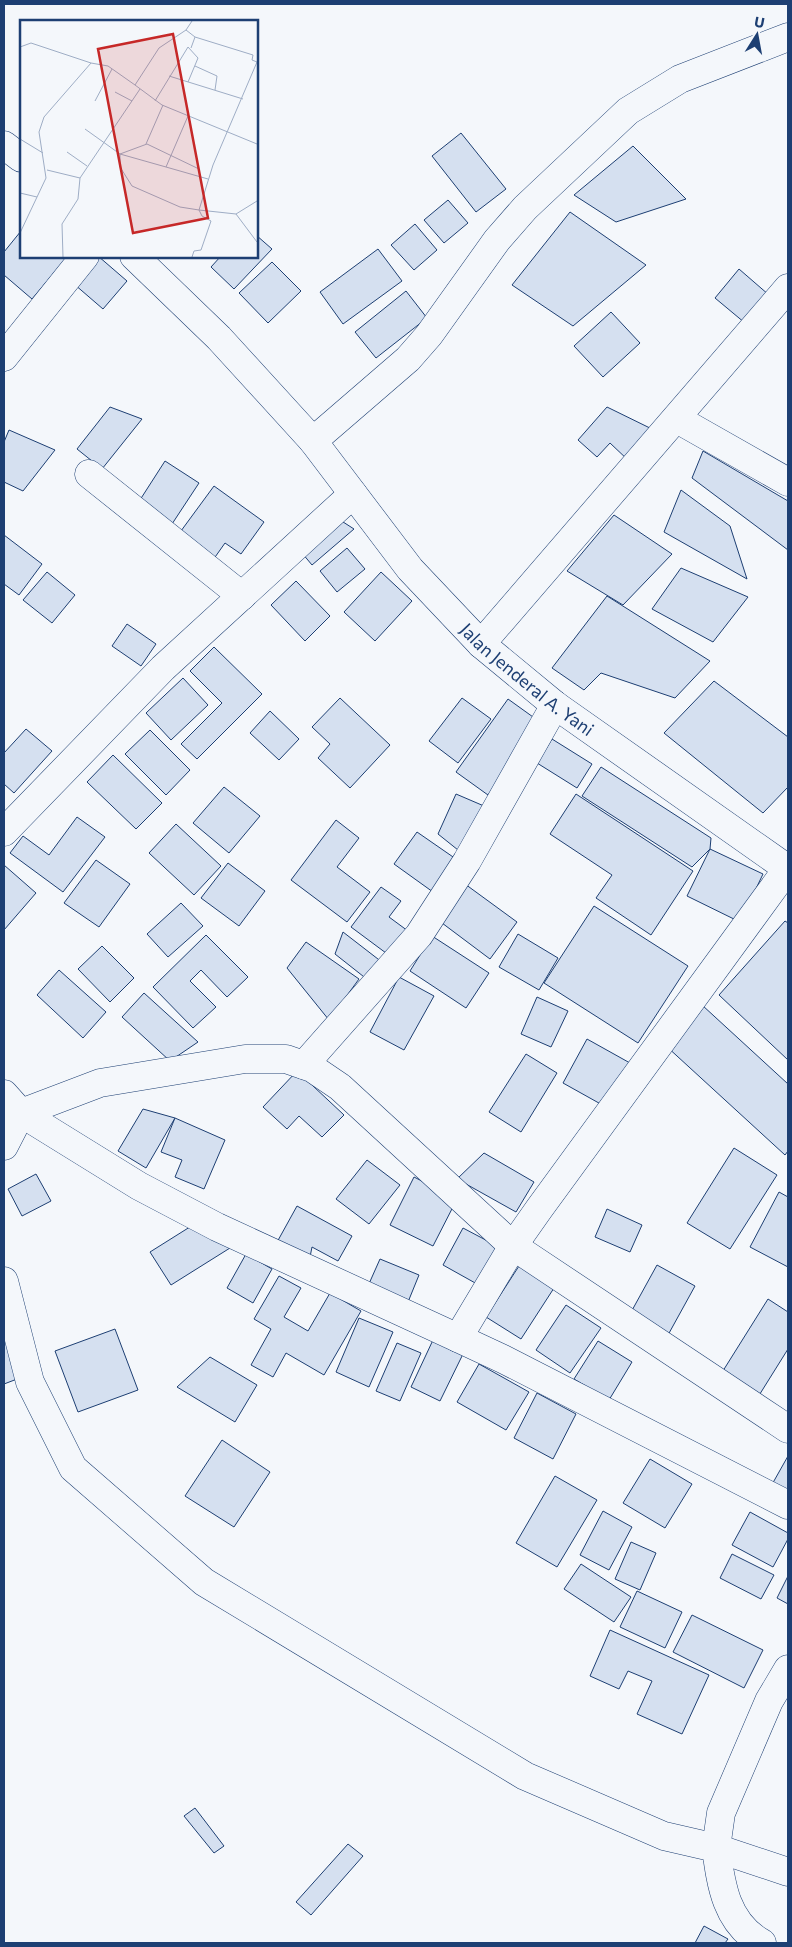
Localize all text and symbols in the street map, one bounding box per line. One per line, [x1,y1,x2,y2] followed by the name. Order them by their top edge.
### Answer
[732,10,782,60] north arrow
[753,12,766,31] text: U
[20,20,258,258] inset map
[456,618,598,740] street label: Jalan Jenderal A. Yani

